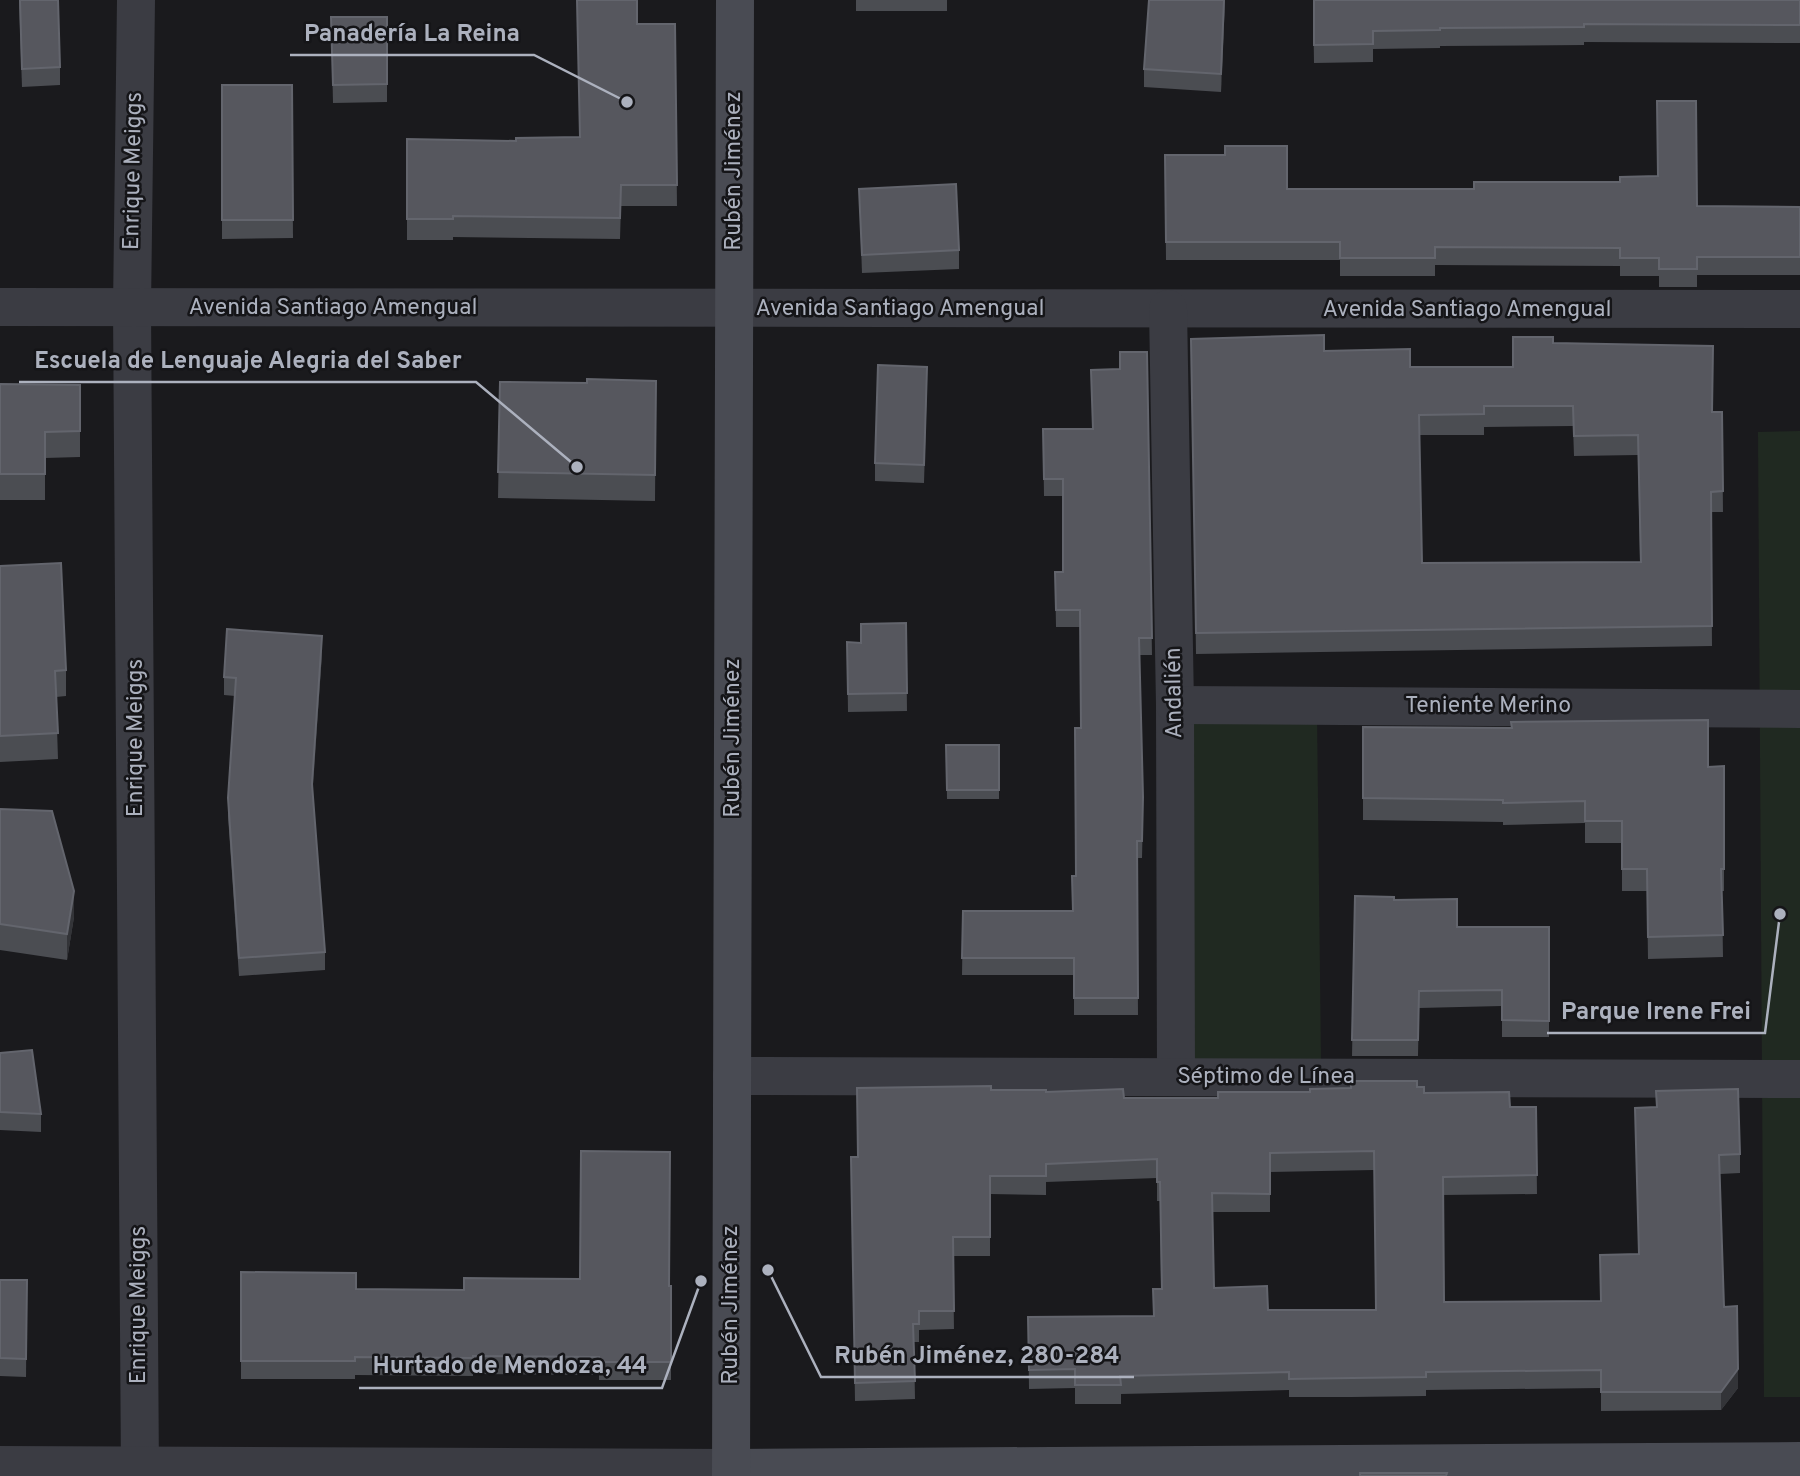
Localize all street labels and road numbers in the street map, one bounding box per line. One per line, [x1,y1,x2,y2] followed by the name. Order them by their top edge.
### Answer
[720,91,749,251] street label: Rubén Jiménez
[118,92,150,250] street label: Enrique Meiggs
[189,294,477,323] street label: Avenida Santiago Amengual
[756,295,1044,324] street label: Avenida Santiago Amengual
[1323,296,1611,325] street label: Avenida Santiago Amengual
[1160,647,1190,739] street label: Andalién
[719,658,748,818] street label: Rubén Jiménez
[122,659,151,817] street label: Enrique Meiggs
[1405,692,1571,721] street label: Teniente Merino
[1177,1063,1355,1092] street label: Séptimo de Línea
[717,1225,746,1385] street label: Rubén Jiménez
[125,1226,154,1384] street label: Enrique Meiggs

